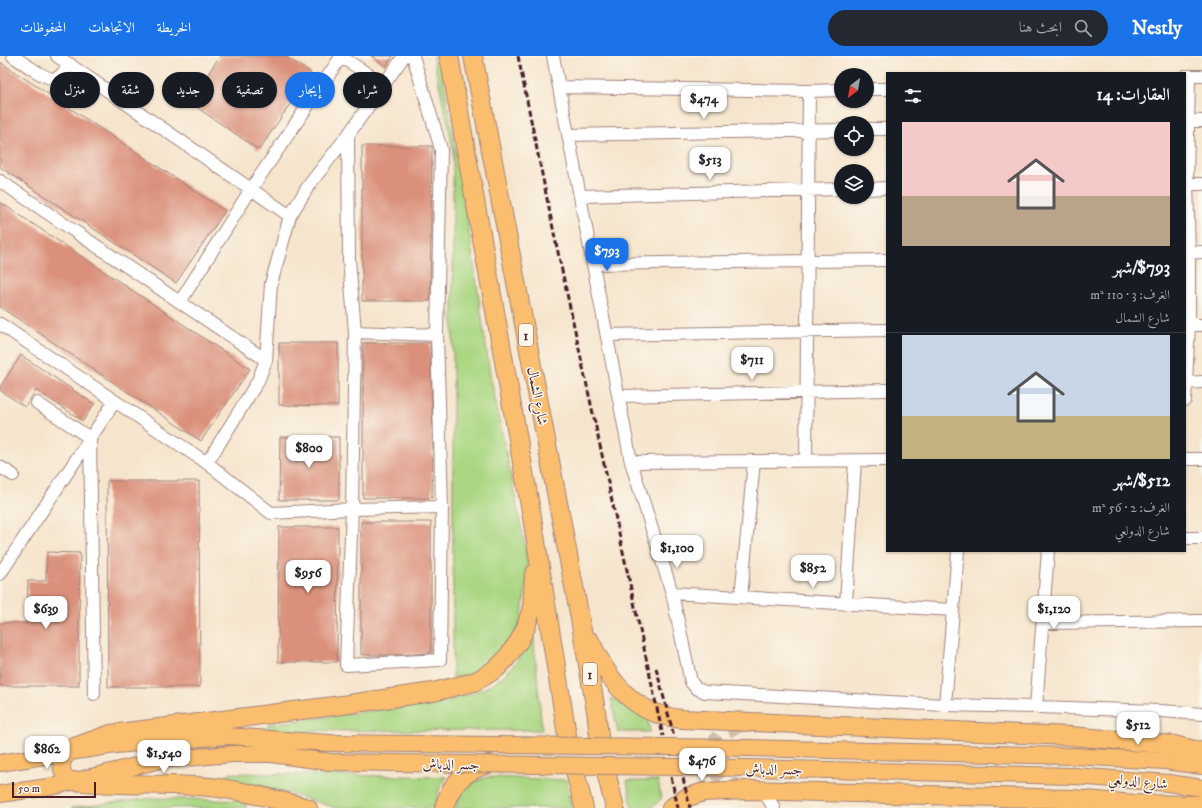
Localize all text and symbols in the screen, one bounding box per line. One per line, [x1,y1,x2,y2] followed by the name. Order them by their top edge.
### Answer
[828,10,1108,46] search box
[1072,17,1094,39] icon: search
[1132,17,1182,40] text: Nestly
[1019,18,1062,37] text: ابحث هنا
[20,19,66,37] text: المحفوظات
[88,19,135,37] text: الاتجاهات
[157,19,191,37] text: الخريطة
[834,68,874,108] north arrow
[834,68,874,204] map controls
[50,72,100,108] chip: منزل
[108,72,154,108] chip: شقة
[162,72,214,108] chip: جديد
[222,72,277,108] chip: تصفية
[285,72,335,108] chip: إيجار
[343,72,392,108] chip: شراء
[1096,84,1170,106] text: العقارات: 14
[902,85,924,107] icon: filters
[680,86,728,120] pin: $474
[690,91,718,107] text: $474
[834,116,874,156] button: locate
[686,147,734,181] pin: $513
[1000,148,1072,220] icon: home
[698,152,722,168] text: $513
[834,164,874,204] button: layers
[583,238,631,272] pin: $793
[594,243,620,259] text: $793
[1113,257,1170,279] text: $793/شهر
[1090,287,1170,303] text: الغرف: 3 · 110 m²
[1115,310,1170,326] text: شارع الشمال
[519,324,533,346] road number: 1
[728,347,776,381] pin: $711
[740,352,764,368] text: $711
[1000,361,1072,433] icon: home
[521,366,551,427] street label: شارع الشمال
[285,435,333,469] pin: $800
[295,440,323,456] text: $800
[1114,470,1170,492] text: $512/شهر
[1092,500,1170,516] text: الغرف: 2 · 56 m²
[1115,523,1170,539] text: شارع الدولعي
[644,535,710,569] pin: $1,100
[660,540,694,556] text: $1,100
[789,555,837,589] pin: $852
[284,560,332,594] pin: $956
[800,560,826,576] text: $852
[295,565,321,581] text: $956
[22,596,70,630] pin: $639
[1021,596,1087,630] pin: $1,120
[33,601,59,617] text: $639
[1037,601,1071,617] text: $1,120
[583,663,597,685] road number: 1
[1114,712,1162,746] pin: $512
[1126,717,1150,733] text: $512
[23,736,71,770] pin: $862
[131,740,197,774] pin: $1,540
[34,741,60,757] text: $862
[146,745,182,761] text: $1,540
[678,748,726,782] pin: $476
[688,753,716,769] text: $476
[422,756,480,774] street label: جسر الدباش
[745,761,803,779] street label: جسر الدباش
[1107,770,1168,798] street label: شارع الدولعي
[12,780,96,799] scale bar
[18,782,40,796] text: 50 m

